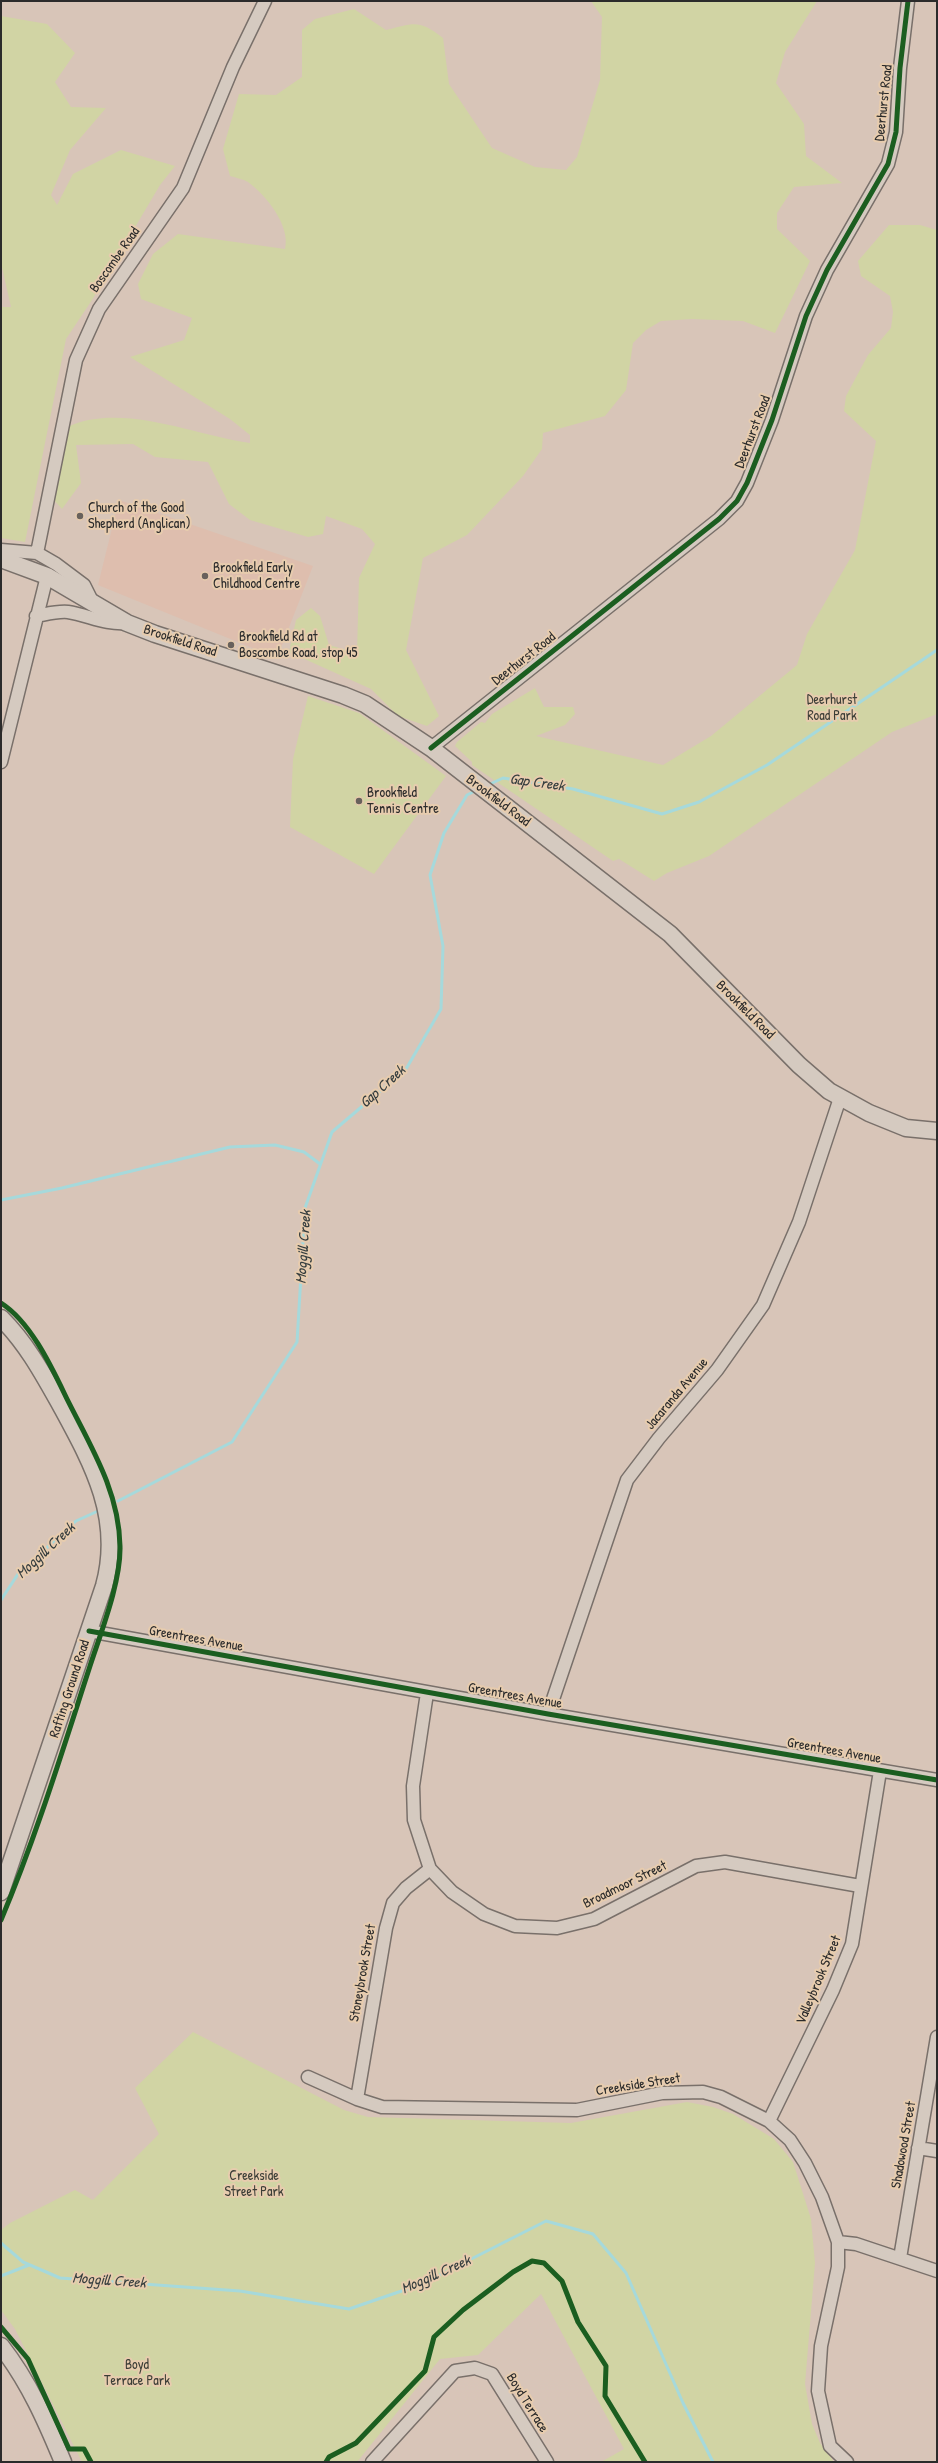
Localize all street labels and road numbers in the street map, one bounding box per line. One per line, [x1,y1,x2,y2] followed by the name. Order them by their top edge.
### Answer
[872,64,896,142] street label: Deerhurst Road
[86,224,144,296] street label: Boscombe Road
[731,393,775,471] street label: Deerhurst Road
[141,621,219,661] street label: Brookfield Road
[489,629,559,689] street label: Deerhurst Road
[463,771,533,831] street label: Brookfield Road
[712,977,778,1043] street label: Brookfield Road
[642,1355,712,1433] street label: Jacaranda Avenue
[148,1622,244,1656] street label: Greentrees Avenue
[46,1638,94,1740] street label: Rafting Ground Road
[467,1679,563,1713] street label: Greentrees Avenue
[786,1734,882,1768] street label: Greentrees Avenue
[580,1857,670,1913] street label: Broadmoor Street
[346,1923,380,2023] street label: Stoneybrook Street
[793,1933,845,2027] street label: Valleybrook Street
[595,2070,681,2100] street label: Creekside Street
[888,2100,920,2190] street label: Shadowood Street
[502,2370,552,2436] street label: Boyd Terrace

